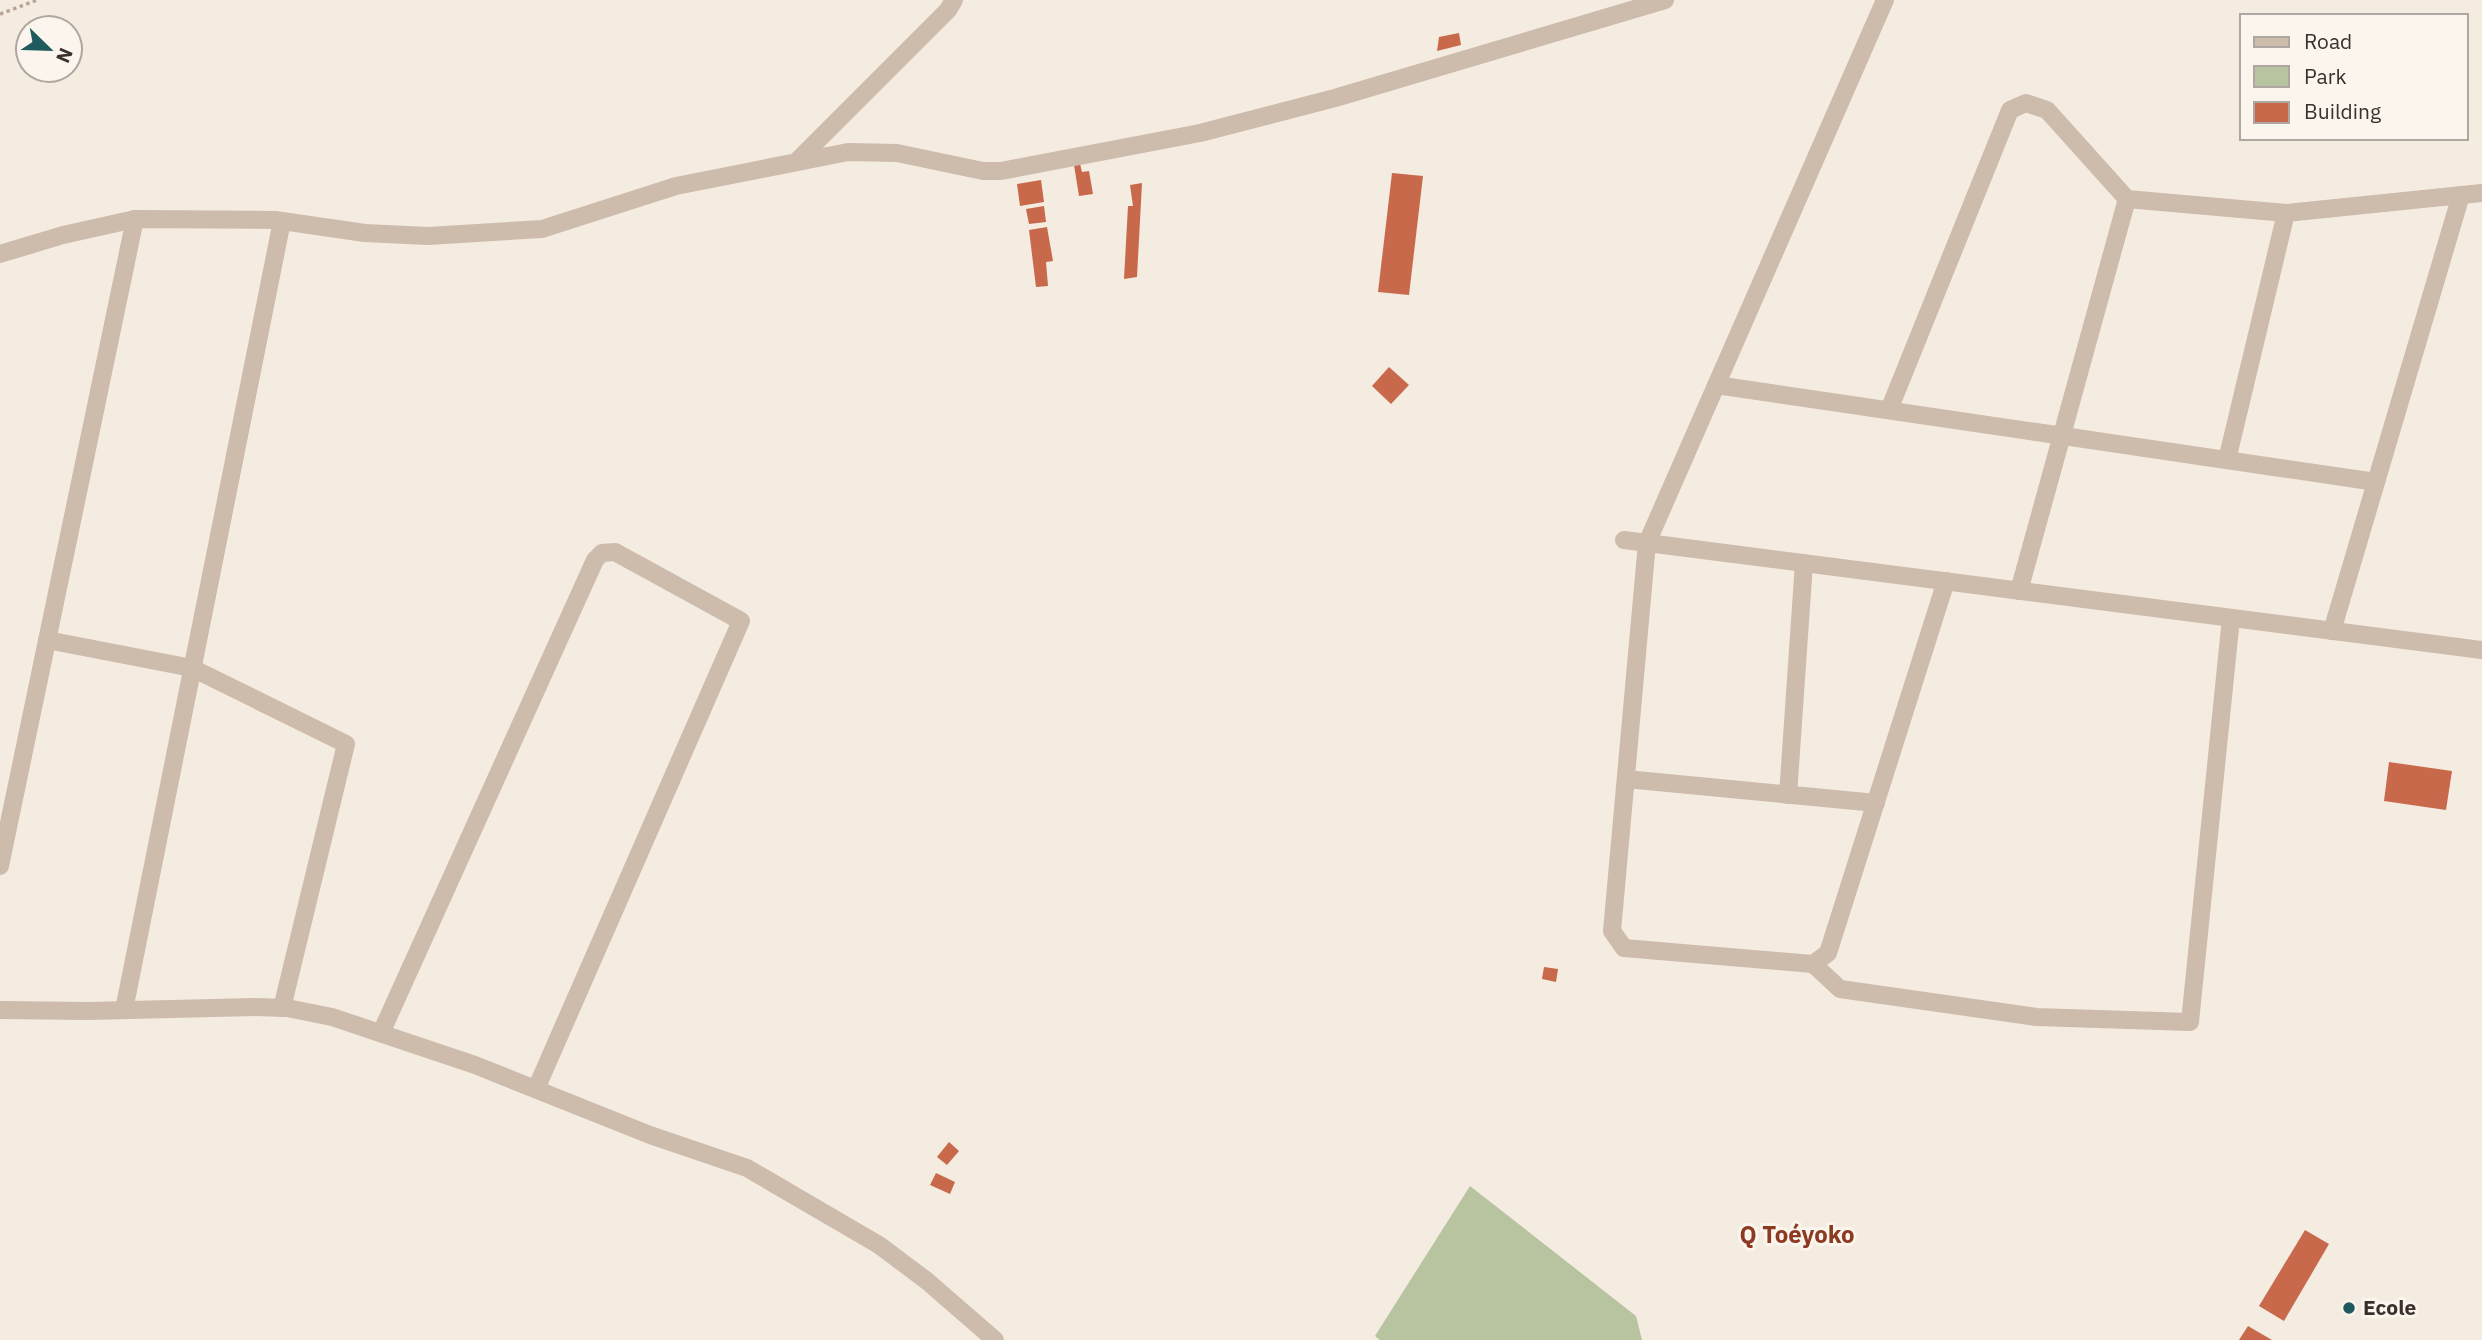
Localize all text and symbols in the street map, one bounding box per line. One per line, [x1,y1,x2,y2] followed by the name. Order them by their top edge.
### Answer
[14,14,84,84] north arrow
[2240,14,2468,140] legend
[2304,27,2352,55] text: Road
[51,45,78,67] text: N
[2304,62,2347,90] text: Park
[2304,97,2381,125] text: Building
[1739,1218,1855,1250] district label: Q Toéyoko
[2363,1293,2416,1321] place label: Ecole
[2341,1300,2357,1316] marker: Ecole

